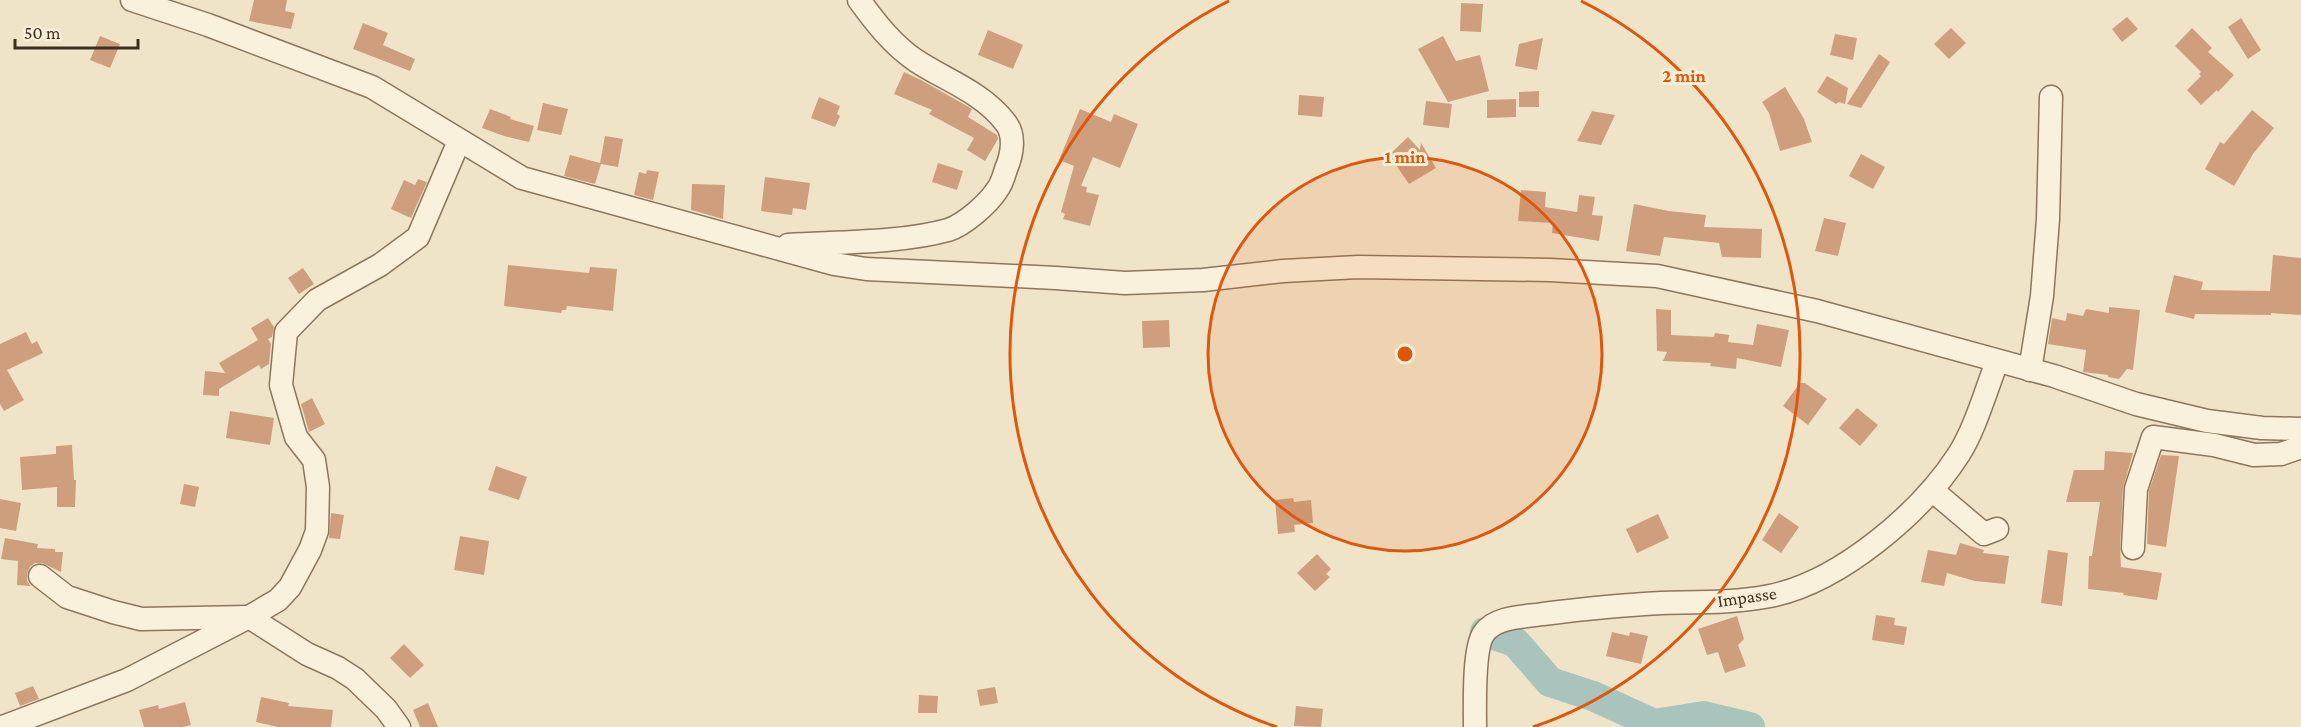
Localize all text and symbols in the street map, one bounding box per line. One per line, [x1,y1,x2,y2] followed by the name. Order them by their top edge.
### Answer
[15,12,138,50] scale bar
[24,23,61,43] text: 50 m
[1662,66,1706,86] text: 2 min
[1385,147,1426,167] text: 1 min
[1395,344,1415,364] centre of rings
[1716,583,1778,611] street label: Impasse

